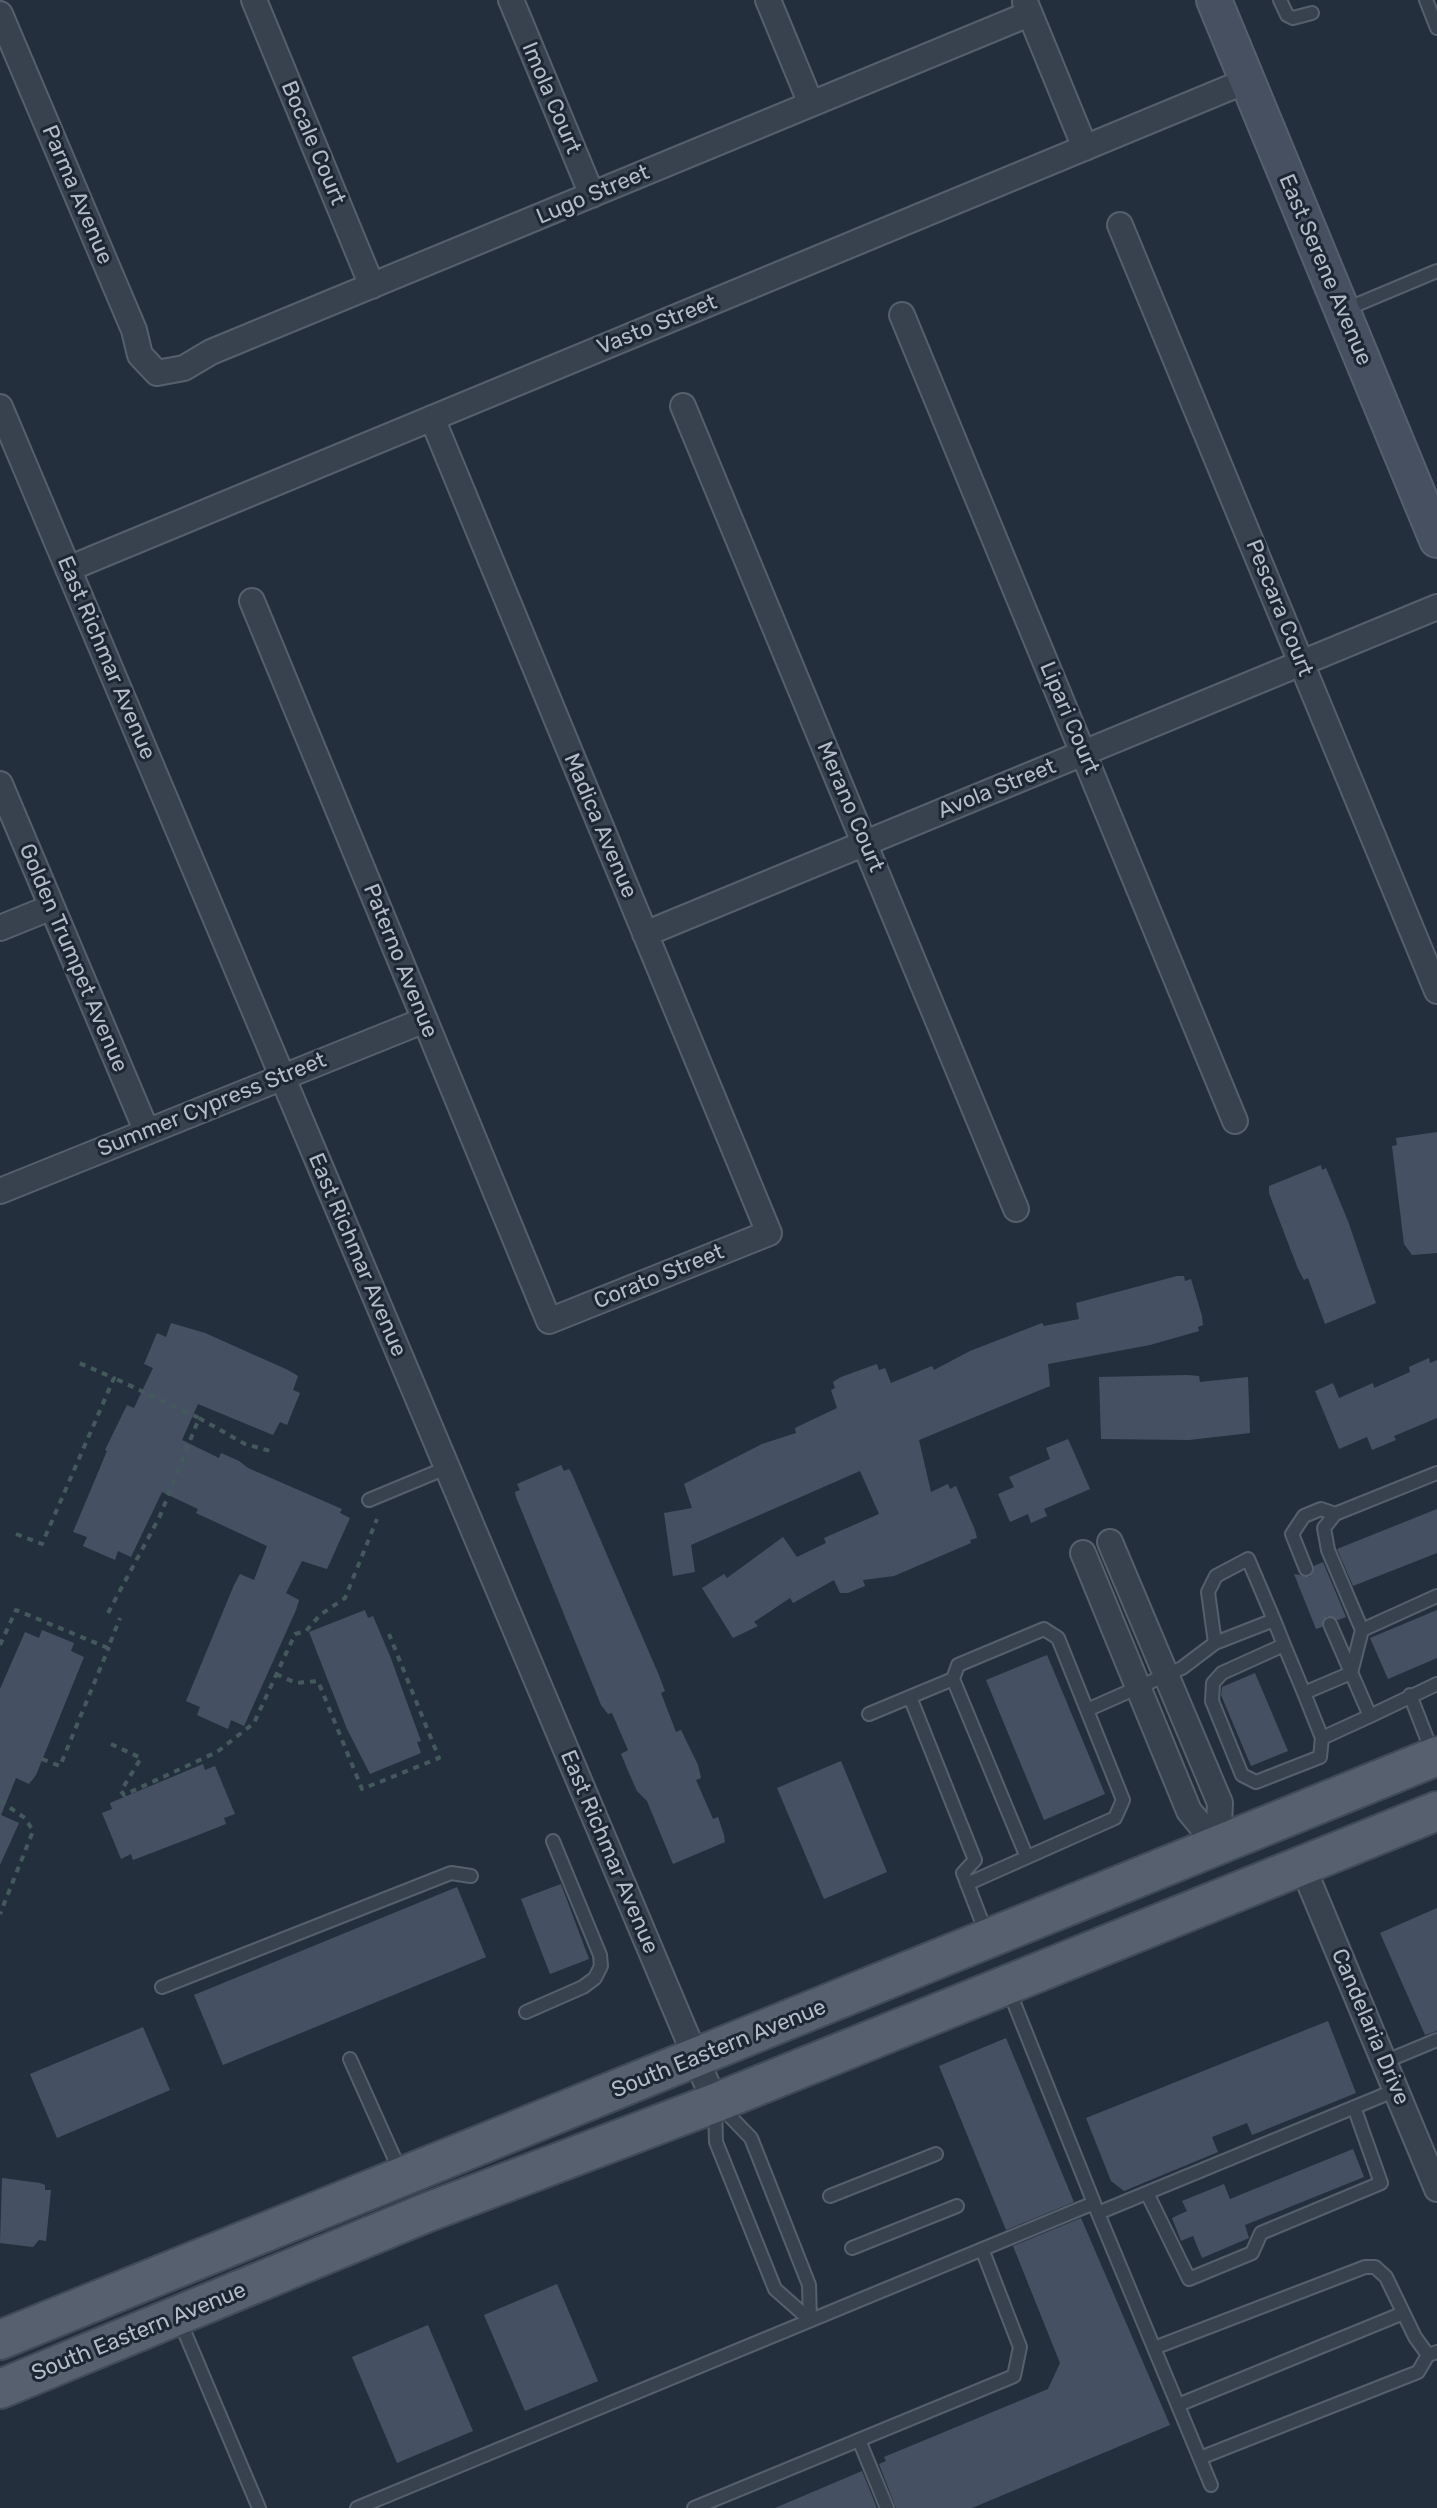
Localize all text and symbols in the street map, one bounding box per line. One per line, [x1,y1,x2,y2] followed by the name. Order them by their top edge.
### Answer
[516,38,586,158] street label: Imola Court
[275,77,351,209] street label: Bocale Court
[36,121,118,269] street label: Parma Avenue
[533,159,653,231] street label: Lugo Street
[1273,170,1377,370] street label: East Serene Avenue
[593,289,721,361] street label: Vasto Street
[1240,536,1318,680] street label: Pescara Court
[51,552,161,764] street label: East Richmar Avenue
[1033,658,1105,778] street label: Lipari Court
[811,738,889,876] street label: Merano Court
[558,750,642,902] street label: Madica Avenue
[934,753,1060,825] street label: Avola Street
[13,840,133,1076] street label: Golden Trumpet Avenue
[357,880,443,1042] street label: Paterno Avenue
[94,1047,330,1163] street label: Summer Cypress Street
[302,1149,412,1361] street label: East Richmar Avenue
[590,1239,728,1315] street label: Corato Street
[554,1746,664,1958] street label: East Richmar Avenue
[1325,1945,1415,2109] street label: Candelaria Drive
[608,1994,830,2104] street label: South Eastern Avenue
[28,2277,250,2387] street label: South Eastern Avenue

